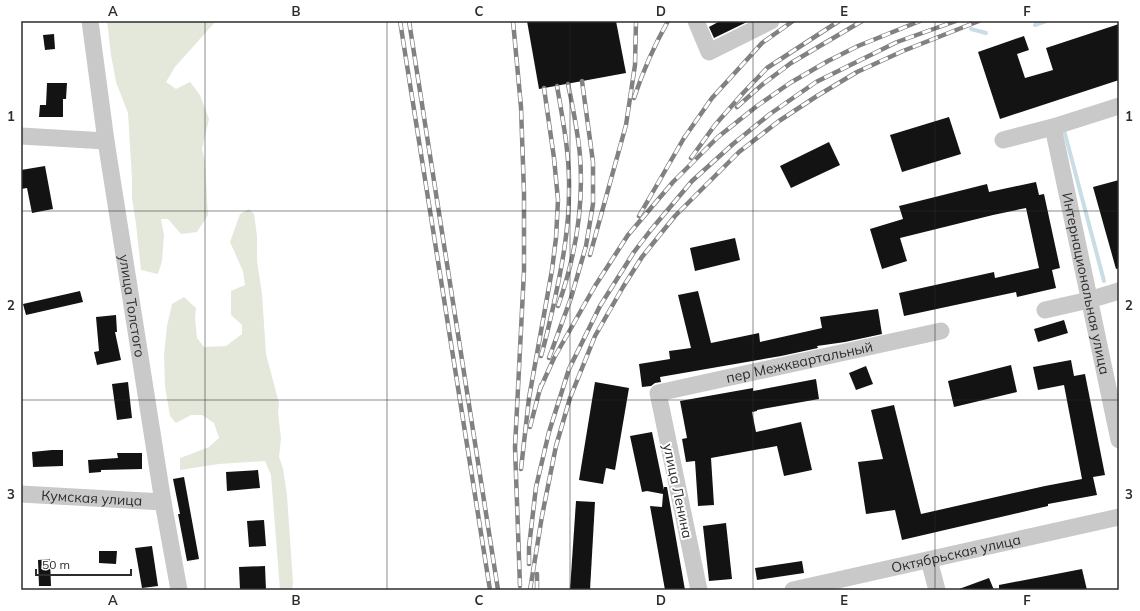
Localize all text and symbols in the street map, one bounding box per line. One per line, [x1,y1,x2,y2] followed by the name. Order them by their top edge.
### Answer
[108,3,118,19] text: A
[292,3,301,19] text: B
[475,3,484,19] text: C
[656,3,666,19] text: D
[840,3,848,19] text: E
[1023,3,1031,19] text: F
[7,108,15,124] text: 1
[1125,108,1133,124] text: 1
[1058,191,1114,376] street label: Интернациональная улица
[115,253,149,359] street label: улица Толстого
[7,297,15,313] text: 2
[1125,297,1133,313] text: 2
[724,337,875,387] street label: пер Межквартальный
[659,442,697,540] street label: улица Ленина
[7,486,15,502] text: 3
[41,486,143,510] street label: Кумская улица
[1125,486,1133,502] text: 3
[890,530,1022,577] street label: Октябрьская улица
[36,551,131,577] scale bar
[42,557,70,572] text: 50 m
[108,592,118,608] text: A
[292,592,301,608] text: B
[475,592,484,608] text: C
[656,592,666,608] text: D
[840,592,848,608] text: E
[1023,592,1031,608] text: F

